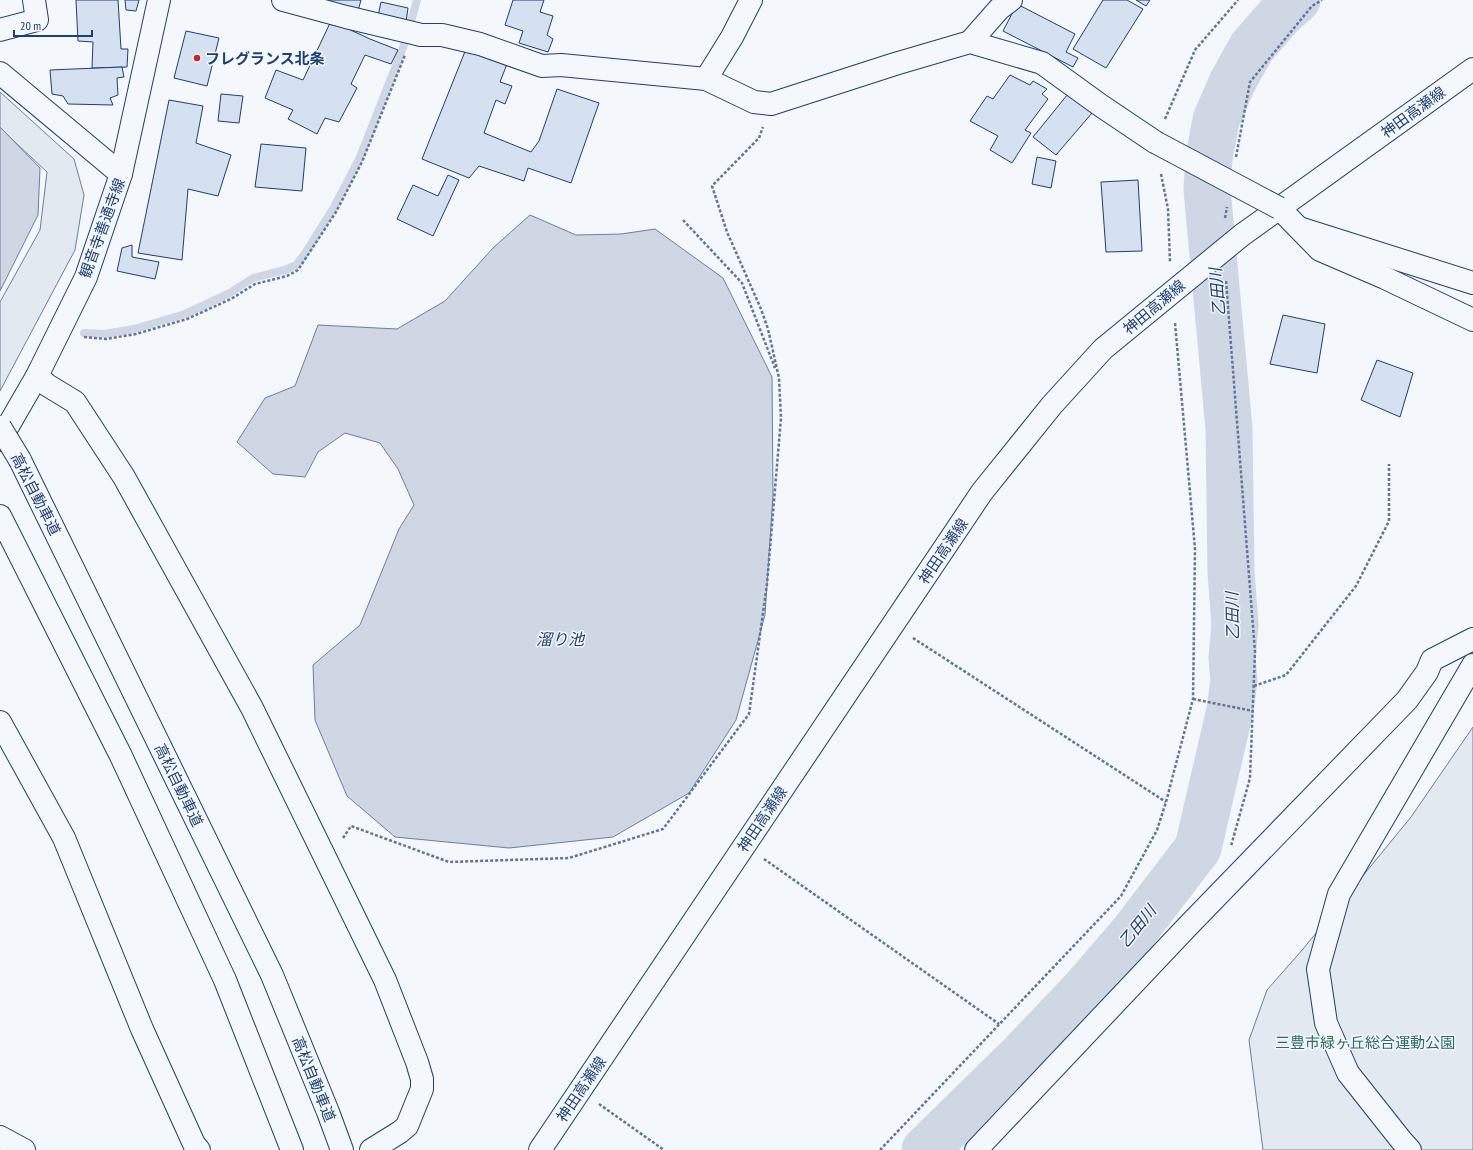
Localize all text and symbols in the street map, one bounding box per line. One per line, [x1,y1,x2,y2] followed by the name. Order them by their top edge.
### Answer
[14,12,92,38] scale bar
[20,18,41,33] text: 20 m
[205,49,325,68] place label: フレグランス北条
[192,53,202,63] marker: フレグランス北条
[1377,82,1449,142] street label: 神田高瀬線
[75,175,129,281] street label: 観音寺善通寺線
[1205,265,1229,317] water label: 乙田川
[1119,276,1189,338] street label: 神田高瀬線
[7,450,65,538] street label: 高松自動車道
[914,515,972,587] street label: 神田高瀬線
[1222,590,1242,640] water label: 乙田川
[536,629,586,649] water label: 溜り池
[151,740,207,830] street label: 高松自動車道
[733,783,791,855] street label: 神田高瀬線
[1114,900,1161,951] water label: 乙田川
[1275,1033,1455,1052] park label: 三豊市緑ヶ丘総合運動公園
[288,1034,340,1124] street label: 高松自動車道
[552,1053,610,1125] street label: 神田高瀬線

